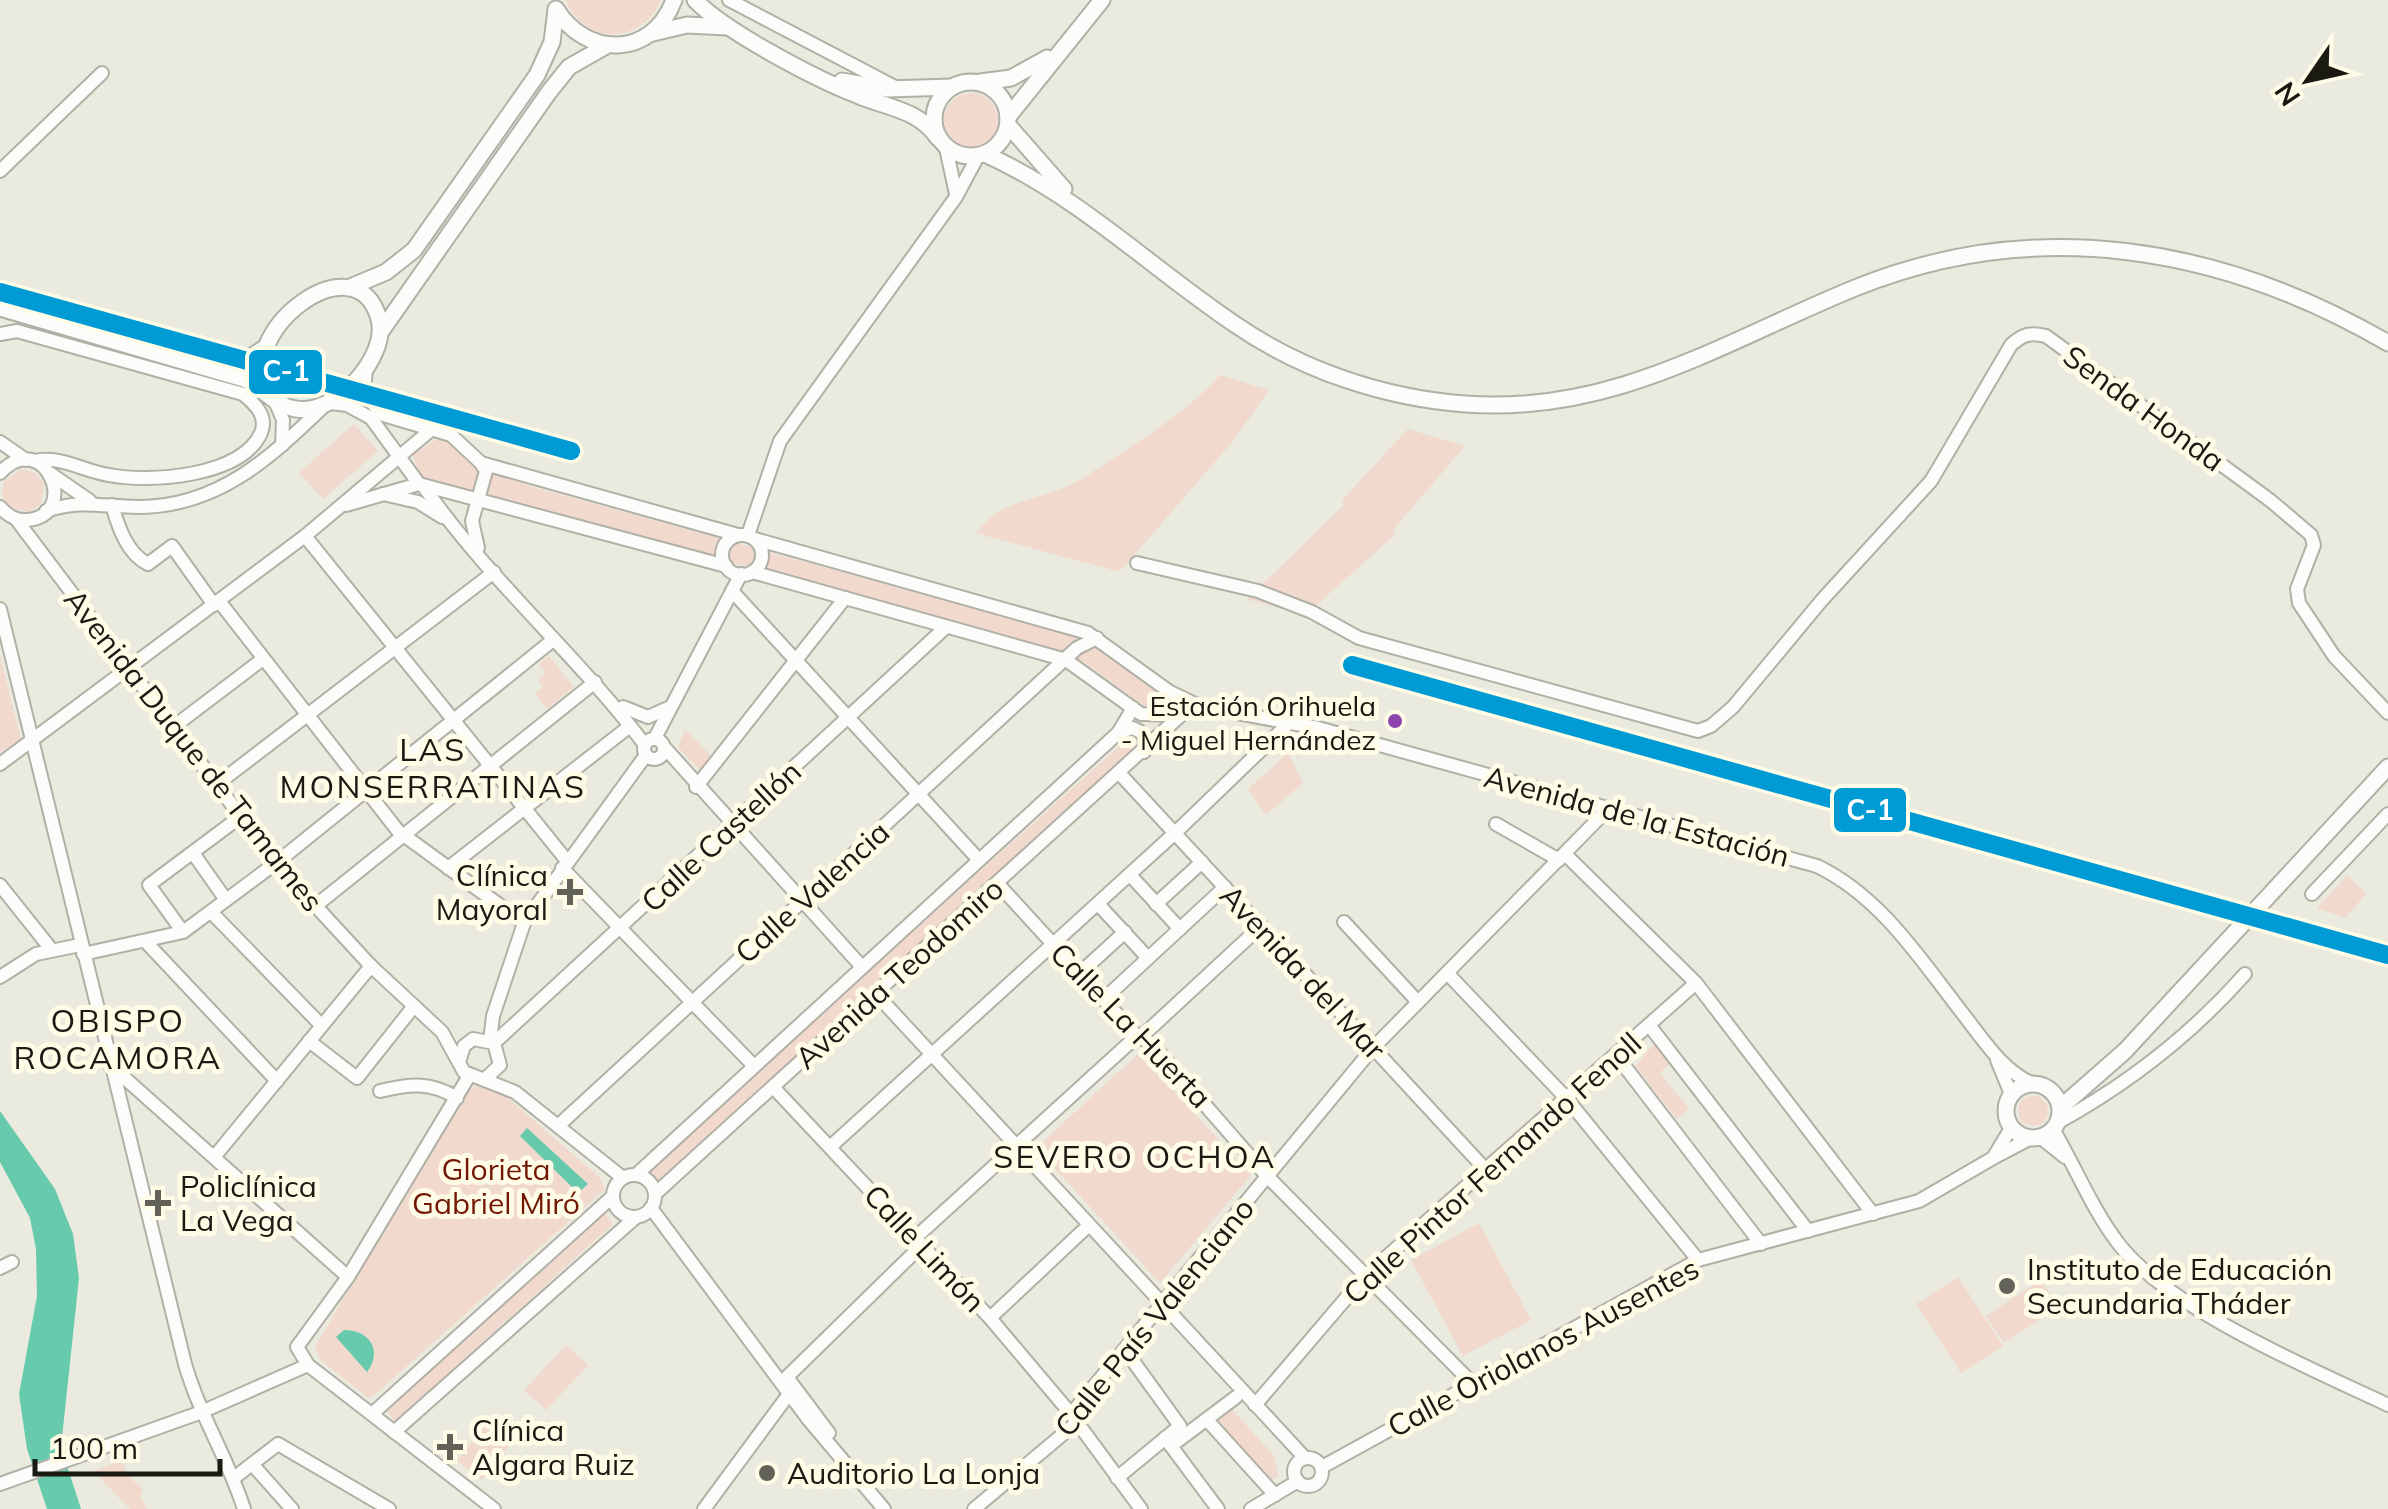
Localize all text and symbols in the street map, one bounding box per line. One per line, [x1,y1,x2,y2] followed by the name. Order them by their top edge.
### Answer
[2258,30,2358,130] north arrow
[2266,76,2307,113] text: N
[2056,337,2232,479] street label: Senda Honda
[247,348,324,396] line badge: C-1
[262,353,310,388] text: C-1
[56,581,332,919] street label: Avenida Duque de Tamames
[1121,688,1376,757] place label: Estación Orihuela - Miguel Hernández
[1385,711,1405,731] marker: Estación Orihuela - Miguel Hernández
[279,729,587,806] district label: LAS MONSERRATINAS
[633,752,809,920] street label: Calle Castellón
[1480,757,1794,875] street label: Avenida de la Estación
[1832,786,1908,834] line badge: C-1
[1846,792,1894,827] text: C-1
[727,813,897,971] street label: Calle Valencia
[436,856,548,928] place label: Clínica Mayoral
[787,869,1011,1077] street label: Avenida Teodomiro
[1212,876,1394,1068] street label: Avenida del Mar
[557,879,583,905] marker: Clínica Mayoral
[1043,934,1219,1116] street label: Calle La Huerta
[14,1000,223,1077] district label: OBISPO ROCAMORA
[1335,1024,1649,1312] street label: Calle Pintor Fernando Fenoll
[993,1136,1277,1176] district label: SEVERO OCHOA
[412,1150,580,1222] park label: Glorieta Gabriel Miró
[180,1167,317,1239] place label: Policlínica La Vega
[856,1176,994,1320] street label: Calle Limón
[145,1190,171,1216] marker: Policlínica La Vega
[1046,1190,1262,1444] street label: Calle País Valenciano
[1381,1249,1705,1445] street label: Calle Oriolanos Ausentes
[2027,1250,2332,1322] place label: Instituto de Educación Secundaria Tháder
[1996,1275,2018,1297] marker: Instituto de Educación Secundaria Tháder
[472,1411,635,1483] place label: Clínica Algara Ruiz
[35,1414,220,1476] scale bar
[50,1429,138,1467] text: 100 m
[437,1434,463,1460] marker: Clínica Algara Ruiz
[787,1454,1040,1492] place label: Auditorio La Lonja
[756,1462,778,1484] marker: Auditorio La Lonja

